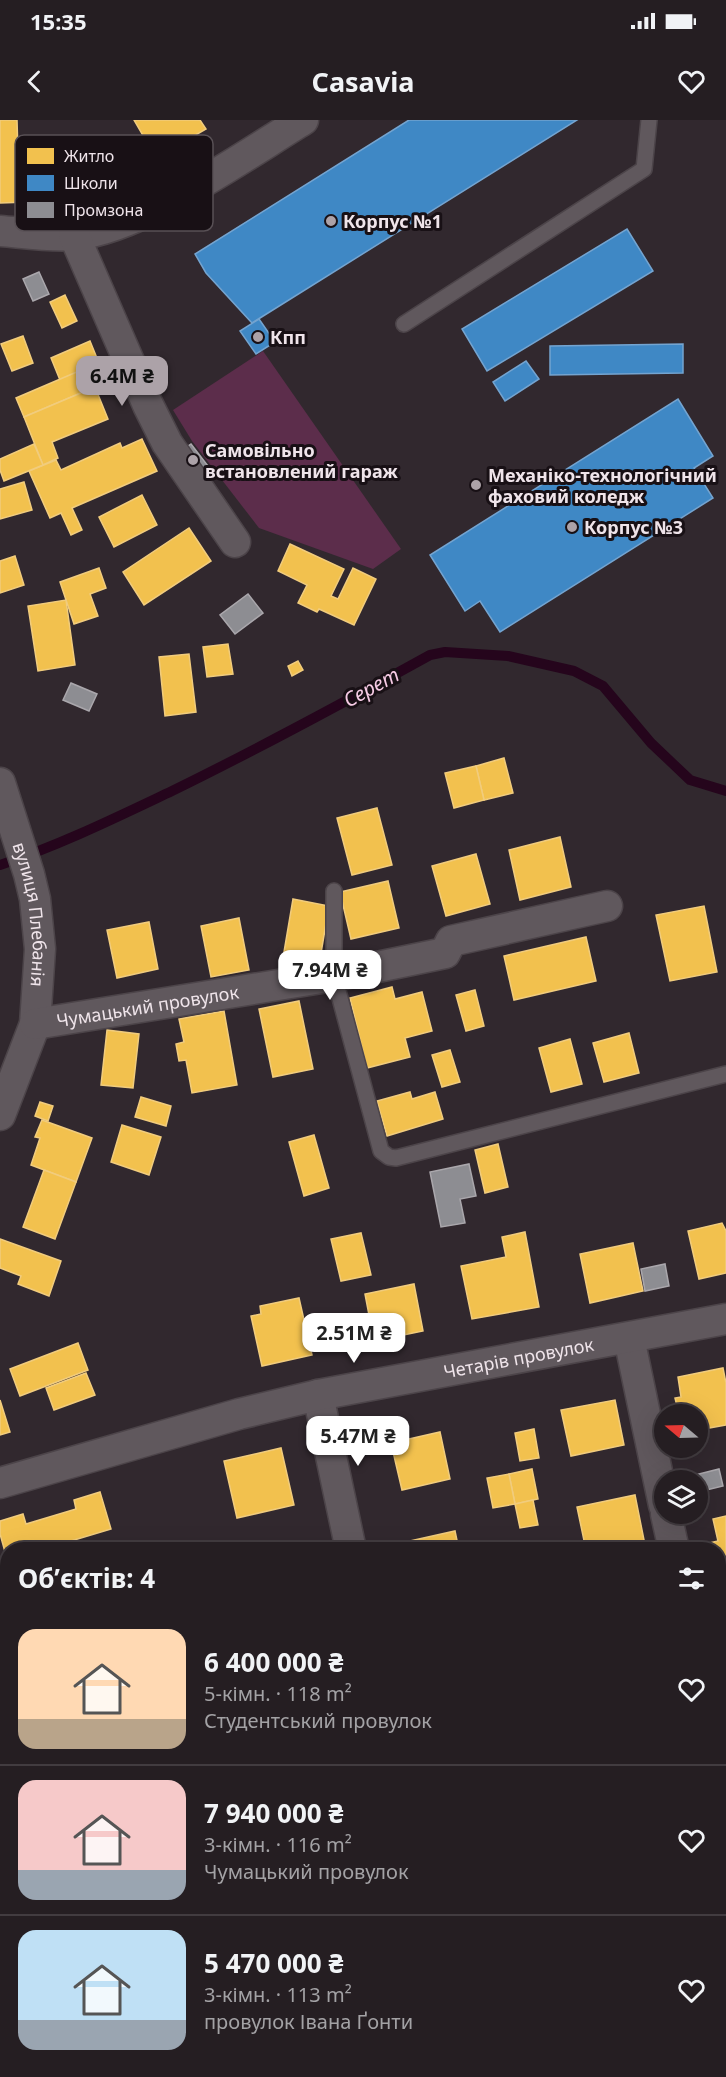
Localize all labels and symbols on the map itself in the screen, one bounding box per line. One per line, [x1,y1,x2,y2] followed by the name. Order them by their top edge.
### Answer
[15,135,213,231] legend
[64,145,114,167] text: Житло
[64,172,118,194] text: Школи
[64,199,143,221] text: Промзона
[343,209,442,233] place label: Корпус №1
[324,214,338,228] marker: Корпус №1
[270,325,306,349] place label: Кпп
[251,330,265,344] marker: Кпп
[73,356,171,407] pin: 6.4M ₴
[205,438,398,483] place label: Самовільно встановлений гараж
[186,453,200,467] marker: Самовільно встановлений гараж
[488,463,717,508] place label: Механіко-технологічний фаховий коледж
[469,478,483,492] marker: Механіко-технологічний фаховий коледж
[584,515,683,539] place label: Корпус №3
[565,520,579,534] marker: Корпус №3
[338,661,404,713] water label: Серет
[8,839,52,988] street label: вулиця Плебанія
[275,950,385,1001] pin: 7.94M ₴
[55,979,241,1032] street label: Чумацький провулок
[299,1313,409,1364] pin: 2.51M ₴
[441,1332,596,1383] street label: Четарів провулок
[654,1404,708,1458] north arrow
[303,1416,413,1467] pin: 5.47M ₴

